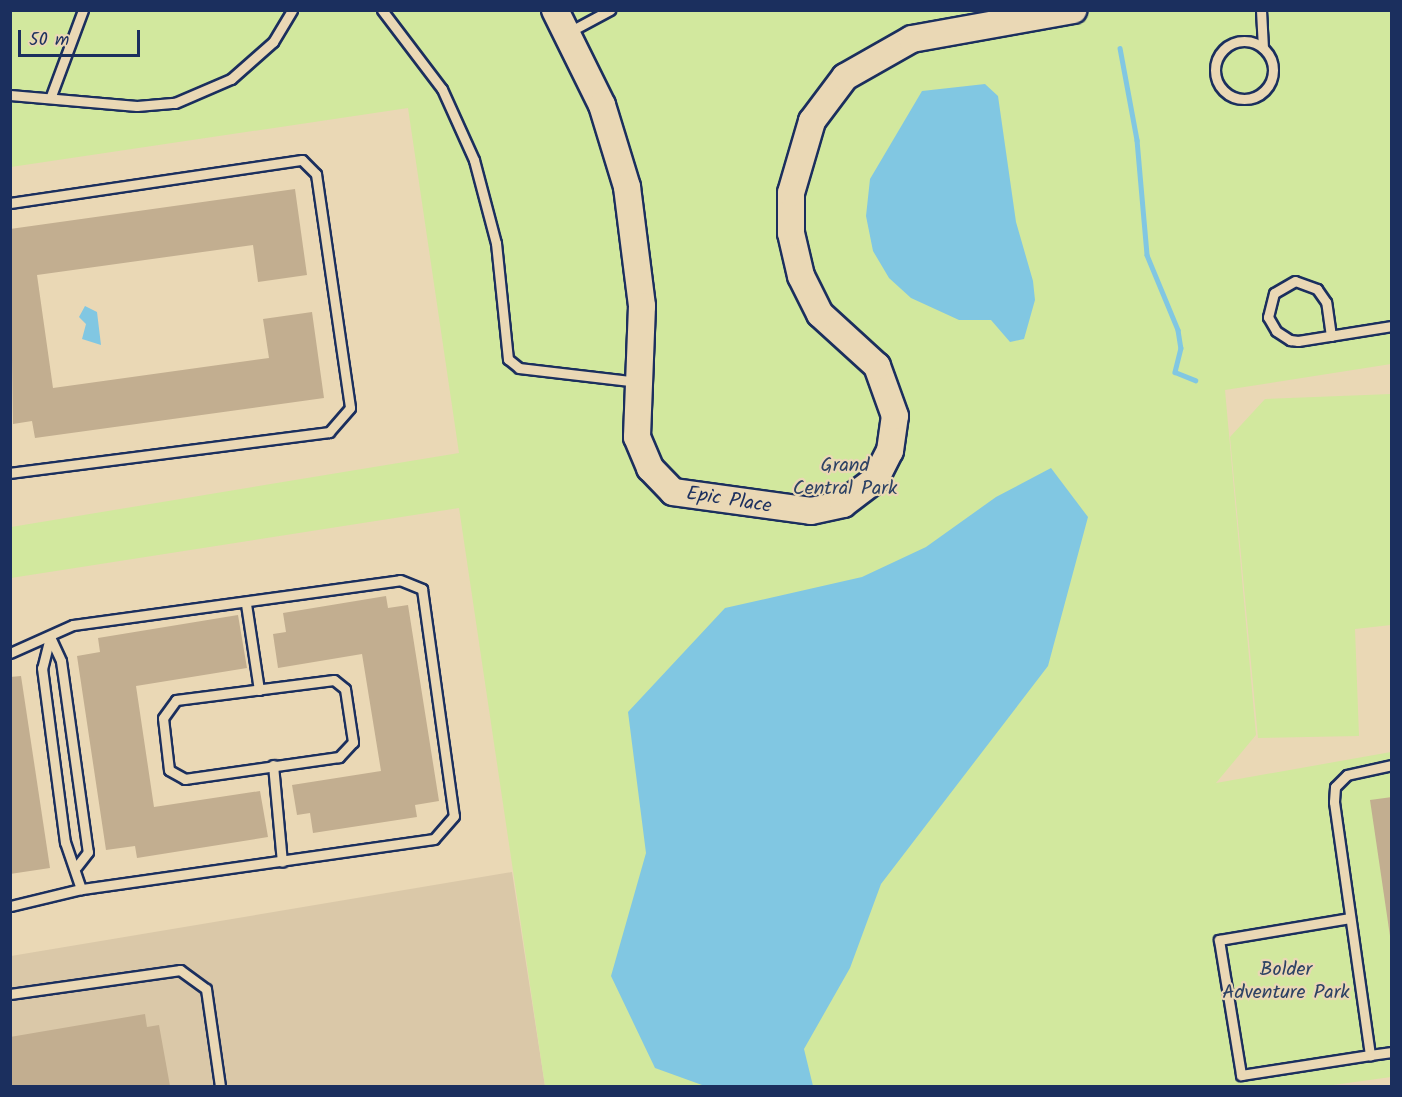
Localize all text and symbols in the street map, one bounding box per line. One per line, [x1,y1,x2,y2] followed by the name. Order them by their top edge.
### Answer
[21,18,142,56] scale bar
[29,26,69,55] text: 50 m
[793,454,897,501] park label: Grand Central Park
[685,482,773,520] street label: Epic Place
[1222,958,1350,1005] park label: Bolder Adventure Park

